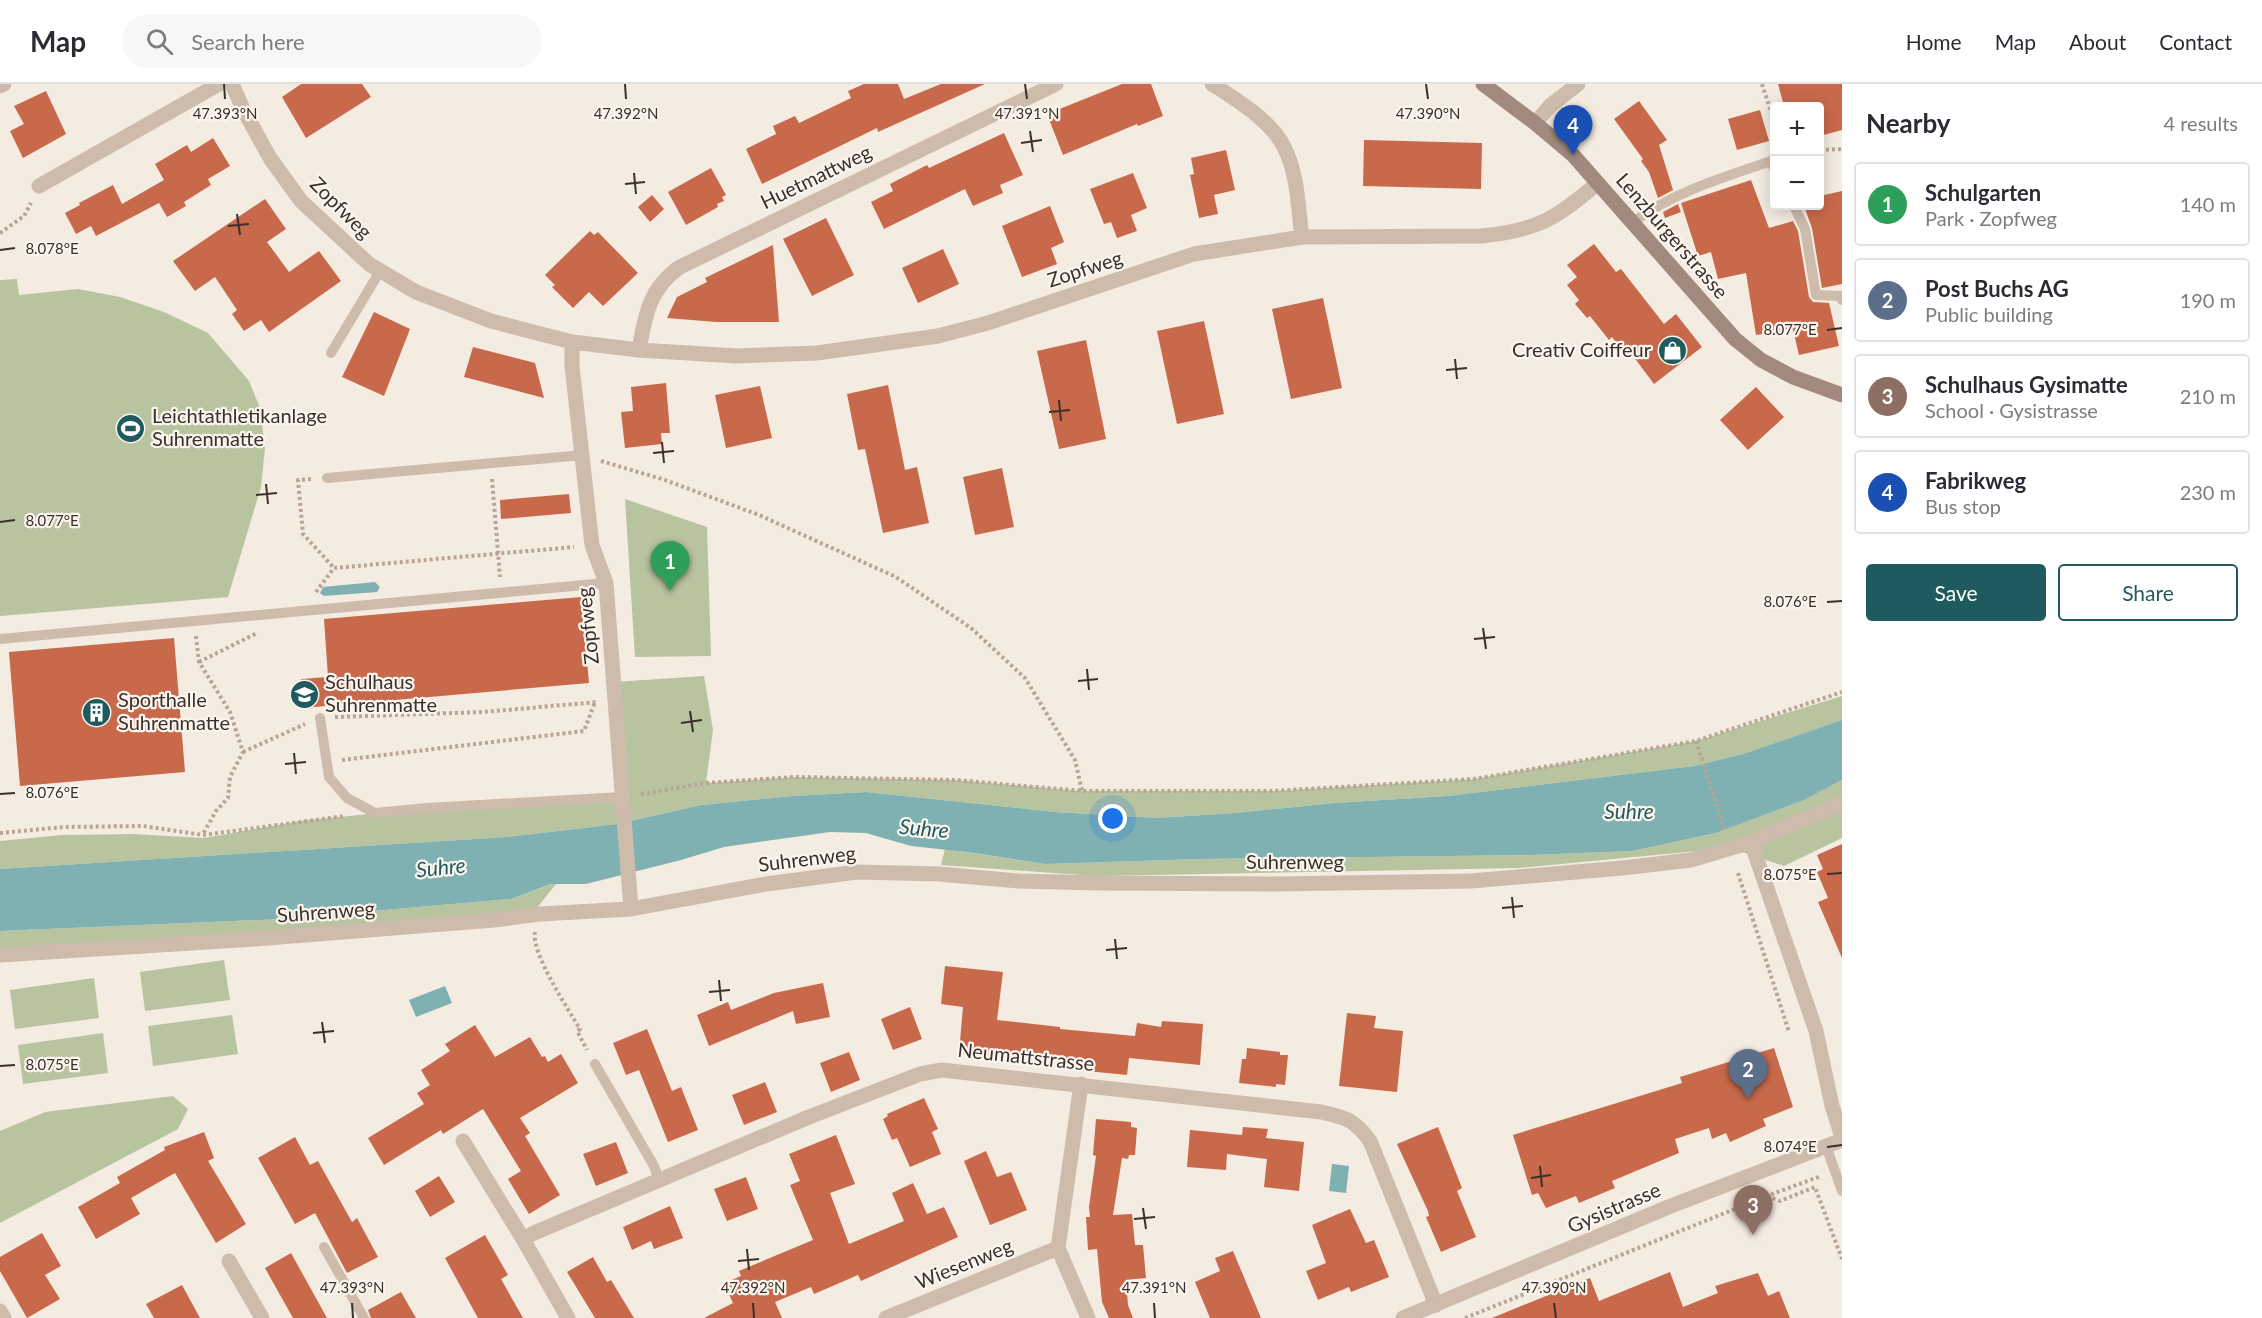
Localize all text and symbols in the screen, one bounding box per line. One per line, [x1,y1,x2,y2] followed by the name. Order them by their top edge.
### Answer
[122,14,542,68] search box
[30,24,86,58] text: Map
[143,25,176,58] icon: search
[191,28,305,55] text: Search here
[1906,29,1962,54] text: Home
[1995,29,2036,54] text: Map
[2069,29,2126,54] text: About
[2159,29,2232,54] text: Contact
[1770,102,1824,210] map controls
[1770,102,1824,156] button: +
[193,104,257,122] text: 47.393°N
[594,104,658,122] text: 47.392°N
[995,104,1059,122] text: 47.391°N
[1396,104,1460,122] text: 47.390°N
[1554,106,1592,155] pin: 4
[1866,107,1951,139] text: Nearby
[2163,111,2238,135] text: 4 results
[756,139,875,213] street label: Huetmattweg
[1770,156,1824,210] button: −
[1612,168,1734,303] street label: Lenzburgerstrasse
[306,171,378,243] street label: Zopfweg
[1925,179,2041,206] text: Schulgarten
[1882,192,1893,216] text: 1
[2180,192,2236,216] text: 140 m
[1925,206,2057,230] text: Park · Zopfweg
[25,239,79,257] text: 8.078°E
[1044,245,1125,291] street label: Zopfweg
[1925,275,2069,302] text: Post Buchs AG
[1882,288,1893,312] text: 2
[2180,288,2236,312] text: 190 m
[1925,302,2053,326] text: Public building
[1763,320,1817,338] text: 8.077°E
[1656,334,1688,366] shop icon: Creativ Coiffeur
[1512,337,1652,361] place label: Creativ Coiffeur
[1925,371,2128,398] text: Schulhaus Gysimatte
[1882,384,1893,408] text: 3
[2180,384,2236,408] text: 210 m
[1925,398,2098,422] text: School · Gysistrasse
[152,403,327,450] place label: Leichtathletikanlage Suhrenmatte
[115,412,147,444] sports icon: Leichtathletikanlage Suhrenmatte
[1925,467,2026,494] text: Fabrikweg
[1882,480,1893,504] text: 4
[2180,480,2236,504] text: 230 m
[1925,494,2001,518] text: Bus stop
[25,511,79,529] text: 8.077°E
[650,542,690,591] pin: 1
[1866,564,2046,621] button: Save
[2058,564,2238,621] button: Share
[571,586,603,666] street label: Zopfweg
[1763,592,1817,610] text: 8.076°E
[325,669,437,716] place label: Schulhaus Suhrenmatte
[288,678,320,710] school or university icon: Schulhaus Suhrenmatte
[118,687,230,734] place label: Sporthalle Suhrenmatte
[81,696,113,728] building icon: Sporthalle Suhrenmatte
[25,783,79,801] text: 8.076°E
[1604,798,1654,823] water label: Suhre
[1098,804,1127,833] your location
[898,813,950,842] water label: Suhre
[757,840,857,876] street label: Suhrenweg
[1246,849,1344,873] street label: Suhrenweg
[415,851,467,882] water label: Suhre
[1763,865,1817,883] text: 8.075°E
[276,896,376,926] street label: Suhrenweg
[957,1037,1096,1075] street label: Neumattstrasse
[1728,1050,1768,1099] pin: 2
[25,1055,79,1073] text: 8.075°E
[1763,1137,1817,1155] text: 8.074°E
[1564,1177,1664,1237] street label: Gysistrasse
[1734,1186,1772,1235] pin: 3
[911,1233,1016,1293] street label: Wiesenweg
[320,1278,384,1296] text: 47.393°N
[721,1278,785,1296] text: 47.392°N
[1122,1278,1186,1296] text: 47.391°N
[1522,1278,1586,1296] text: 47.390°N

